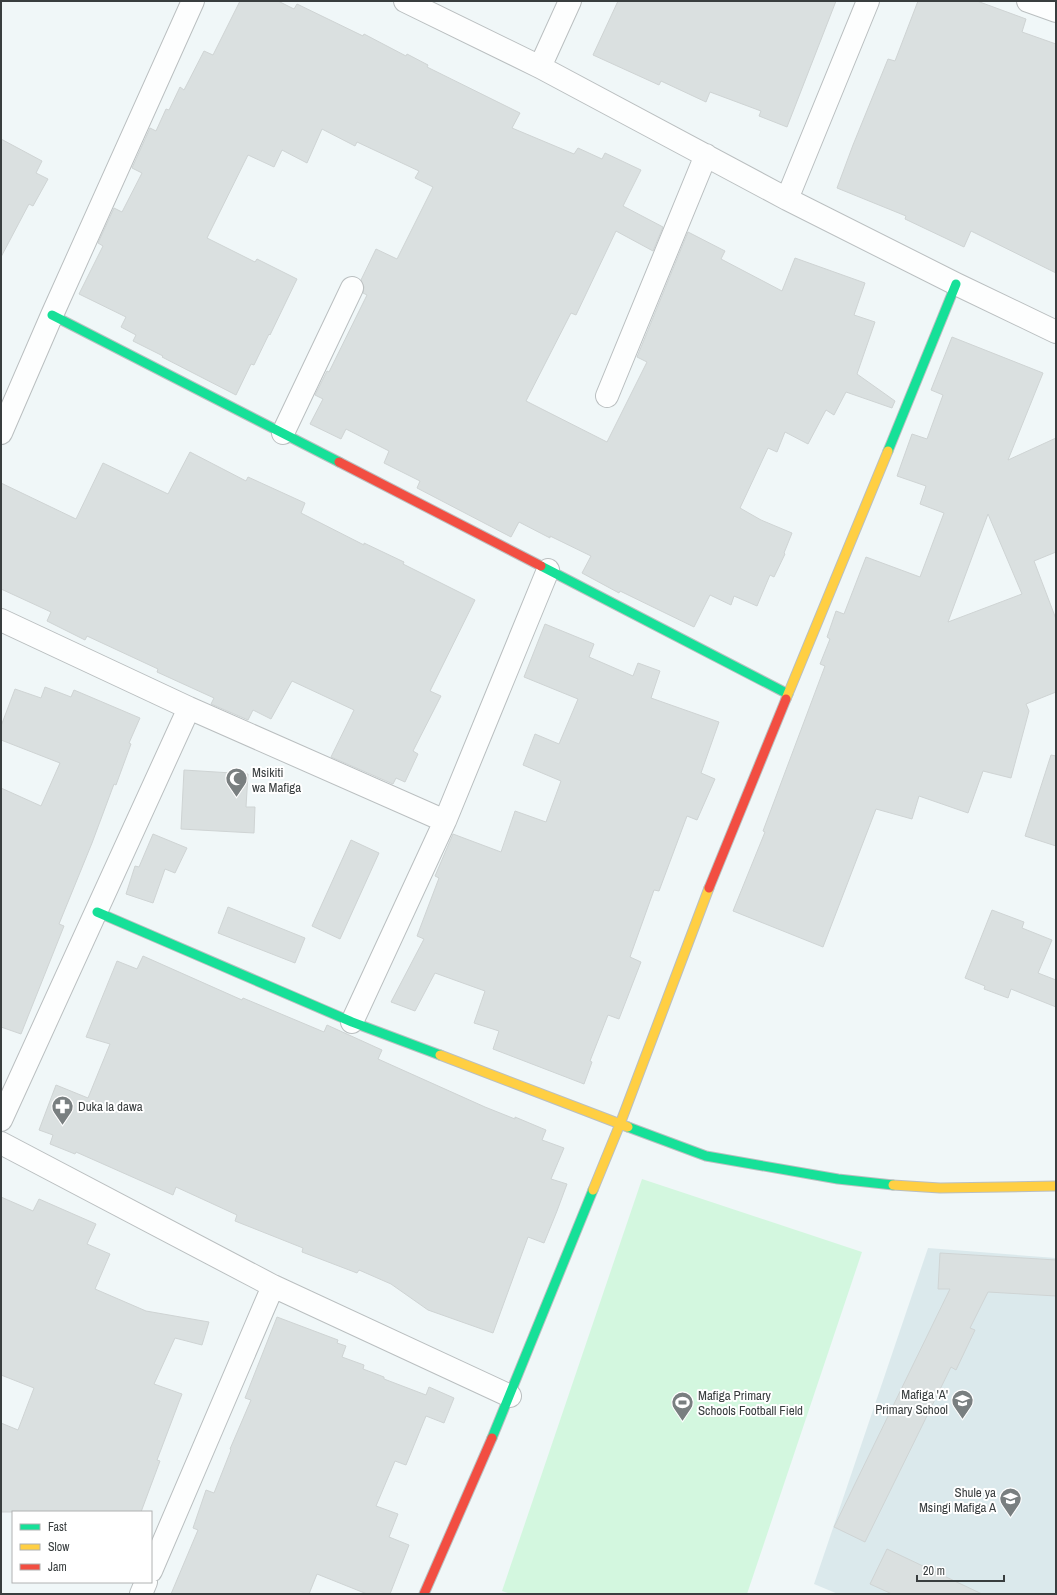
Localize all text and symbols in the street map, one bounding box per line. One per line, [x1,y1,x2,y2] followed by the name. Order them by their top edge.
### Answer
[252,764,301,796] place label: Msikiti wa Mafiga
[223,766,249,799] mosque icon: Msikiti wa Mafiga
[49,1093,75,1126] pharmacy icon: Duka la dawa
[78,1098,143,1115] place label: Duka la dawa
[875,1386,948,1418] place label: Mafiga 'A' Primary School
[698,1387,803,1419] place label: Mafiga Primary Schools Football Field
[950,1388,976,1421] school or university icon: Mafiga 'A' Primary School
[669,1389,695,1422] sports icon: Mafiga Primary Schools Football Field
[919,1484,997,1516] place label: Shule ya Msingi Mafiga A
[998,1486,1024,1519] school or university icon: Shule ya Msingi Mafiga A
[12,1511,152,1583] legend
[48,1519,67,1535] text: Fast
[48,1539,70,1555] text: Slow
[917,1557,1004,1583] scale bar
[48,1559,67,1575] text: Jam
[923,1563,945,1579] text: 20 m

